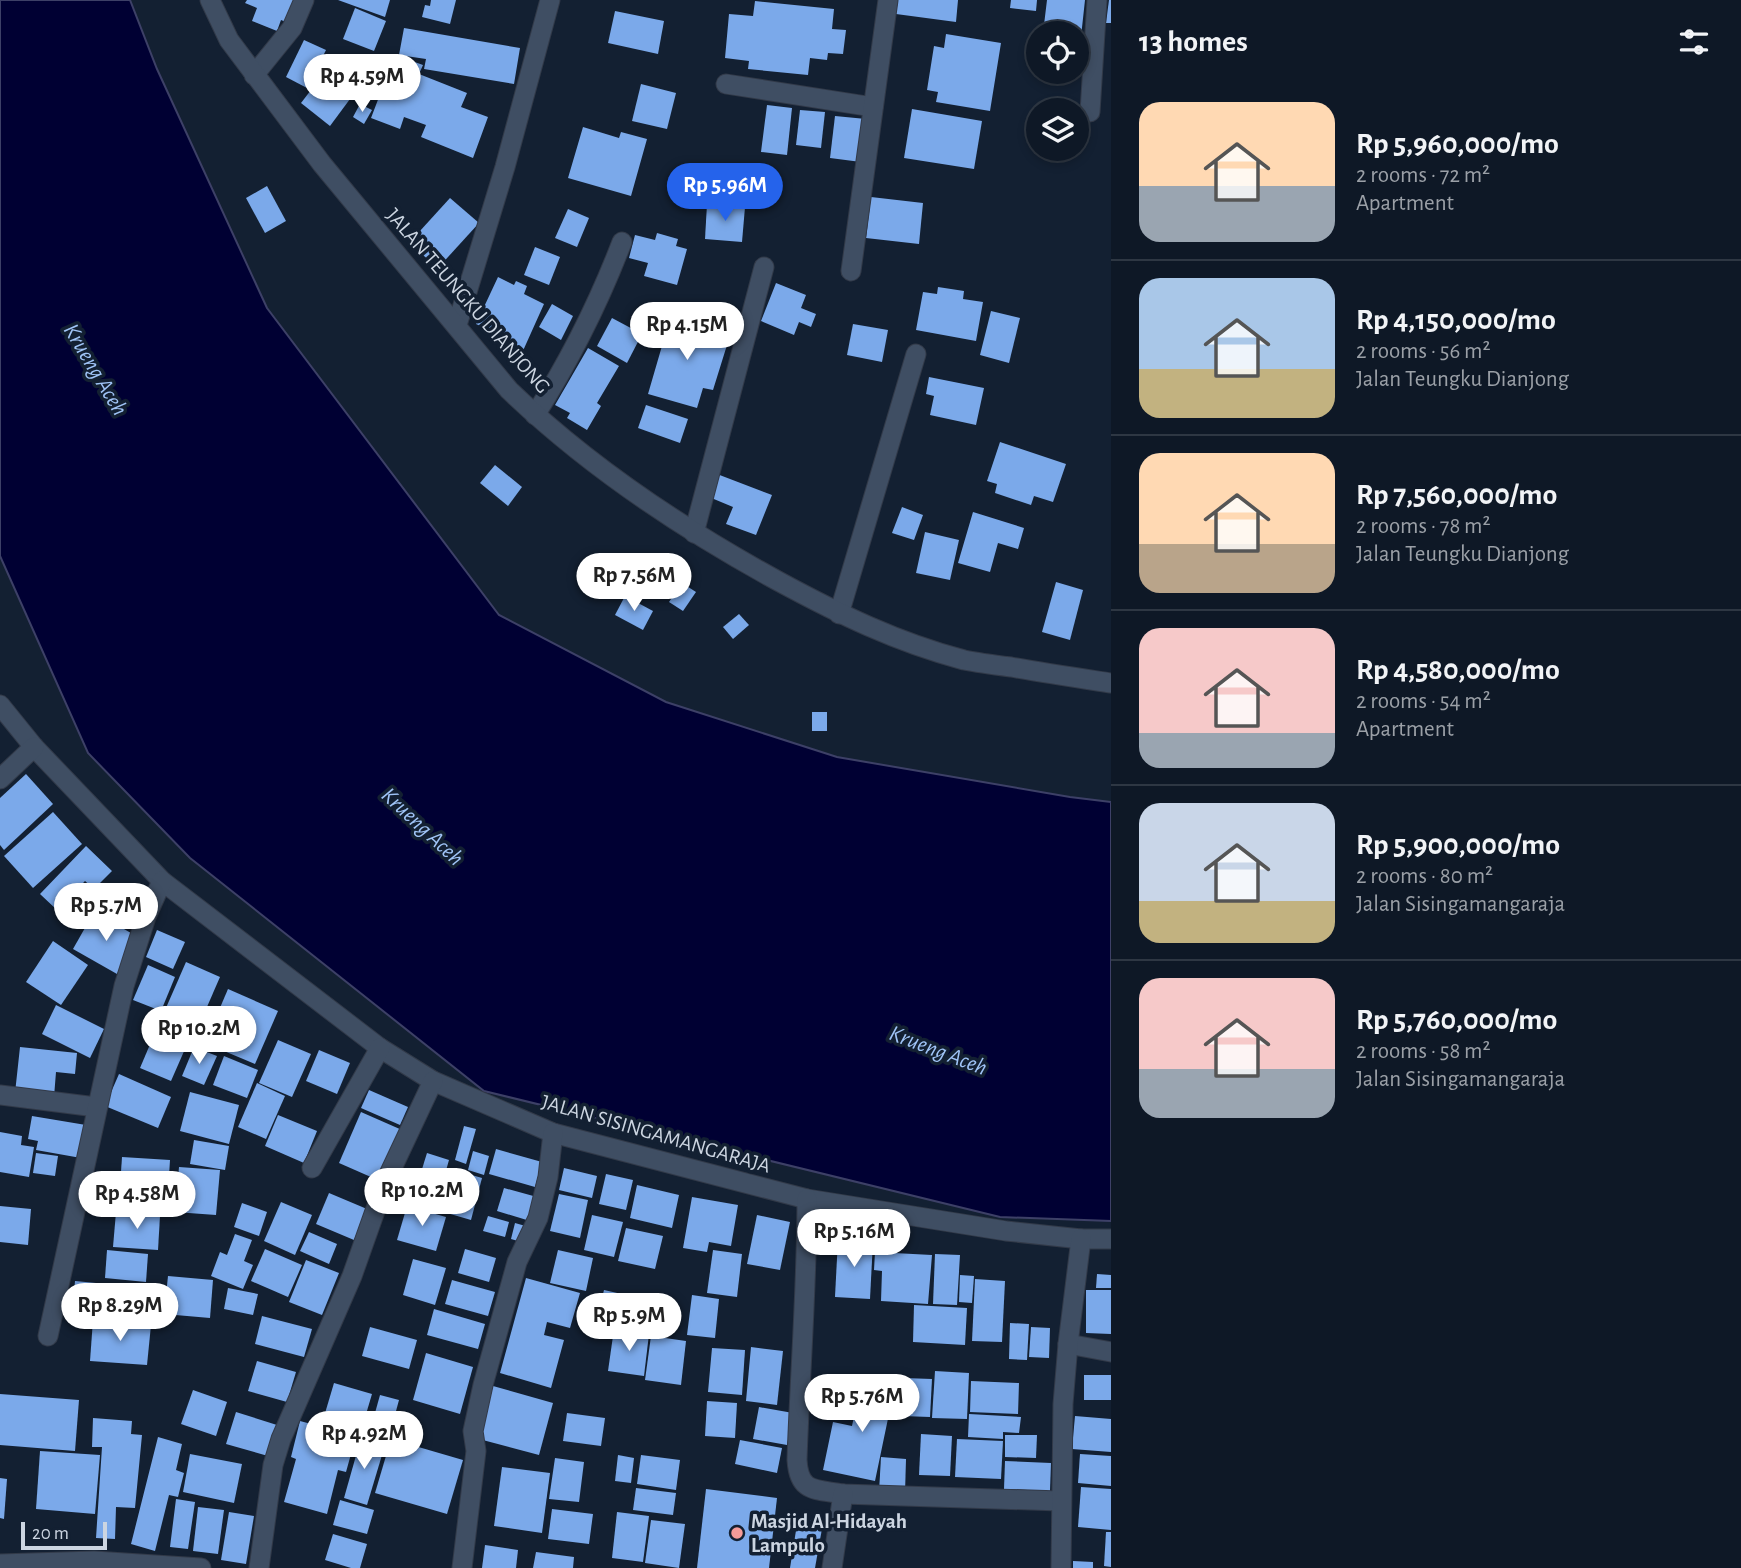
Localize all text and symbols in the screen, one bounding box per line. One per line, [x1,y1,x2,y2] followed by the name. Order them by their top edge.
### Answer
[1026,21,1089,161] map controls
[1026,21,1089,84] button: locate
[1675,23,1713,61] icon: filters
[1139,27,1248,57] text: 13 homes
[290,54,434,114] pin: Rp 4.59M
[320,65,404,88] text: Rp 4.59M
[1026,98,1089,161] button: layers
[1356,129,1559,159] text: Rp 5,960,000/mo
[1195,130,1279,214] icon: home
[653,164,797,223] pin: Rp 5.96M
[1356,164,1490,187] text: 2 rooms · 72 m²
[683,174,767,197] text: Rp 5.96M
[1356,192,1454,215] text: Apartment
[382,205,554,397] street label: JALAN TEUNGKU DIANJONG
[615,302,759,362] pin: Rp 4.15M
[1356,305,1556,335] text: Rp 4,150,000/mo
[1195,306,1279,390] icon: home
[646,313,728,336] text: Rp 4.15M
[59,320,131,420] water label: Krueng Aceh
[1356,340,1490,363] text: 2 rooms · 56 m²
[1356,368,1569,391] text: Jalan Teungku Dianjong
[1356,480,1557,510] text: Rp 7,560,000/mo
[1195,481,1279,565] icon: home
[1356,515,1491,538] text: 2 rooms · 78 m²
[1356,543,1569,566] text: Jalan Teungku Dianjong
[562,554,706,613] pin: Rp 7.56M
[592,564,676,587] text: Rp 7.56M
[1356,655,1560,685] text: Rp 4,580,000/mo
[1195,656,1279,740] icon: home
[1356,690,1491,713] text: 2 rooms · 54 m²
[1356,718,1454,741] text: Apartment
[377,784,467,870] water label: Krueng Aceh
[1356,830,1560,860] text: Rp 5,900,000/mo
[1195,831,1279,915] icon: home
[1356,865,1493,888] text: 2 rooms · 80 m²
[41,884,171,943] pin: Rp 5.7M
[1356,893,1565,916] text: Jalan Sisingamangaraja
[70,894,142,917] text: Rp 5.7M
[1356,1005,1557,1035] text: Rp 5,760,000/mo
[127,1006,271,1066] pin: Rp 10.2M
[1195,1006,1279,1090] icon: home
[157,1017,241,1040] text: Rp 10.2M
[886,1022,990,1080] water label: Krueng Aceh
[1356,1040,1491,1063] text: 2 rooms · 58 m²
[1356,1068,1565,1091] text: Jalan Sisingamangaraja
[539,1091,773,1177] street label: JALAN SISINGAMANGARAJA
[350,1168,494,1228] pin: Rp 10.2M
[65,1172,209,1231] pin: Rp 4.58M
[380,1179,464,1202] text: Rp 10.2M
[95,1182,179,1205] text: Rp 4.58M
[782,1210,926,1269] pin: Rp 5.16M
[813,1220,895,1243] text: Rp 5.16M
[48,1284,192,1343] pin: Rp 8.29M
[77,1294,163,1317] text: Rp 8.29M
[564,1294,694,1353] pin: Rp 5.9M
[592,1304,666,1327] text: Rp 5.9M
[790,1374,934,1434] pin: Rp 5.76M
[820,1385,904,1408] text: Rp 5.76M
[292,1412,436,1471] pin: Rp 4.92M
[321,1422,407,1445] text: Rp 4.92M
[751,1511,907,1556] place label: Masjid Al-Hidayah Lampulo
[21,1519,107,1551] scale bar
[32,1524,69,1543] text: 20 m
[729,1525,745,1541] marker: Masjid Al-Hidayah Lampulo

